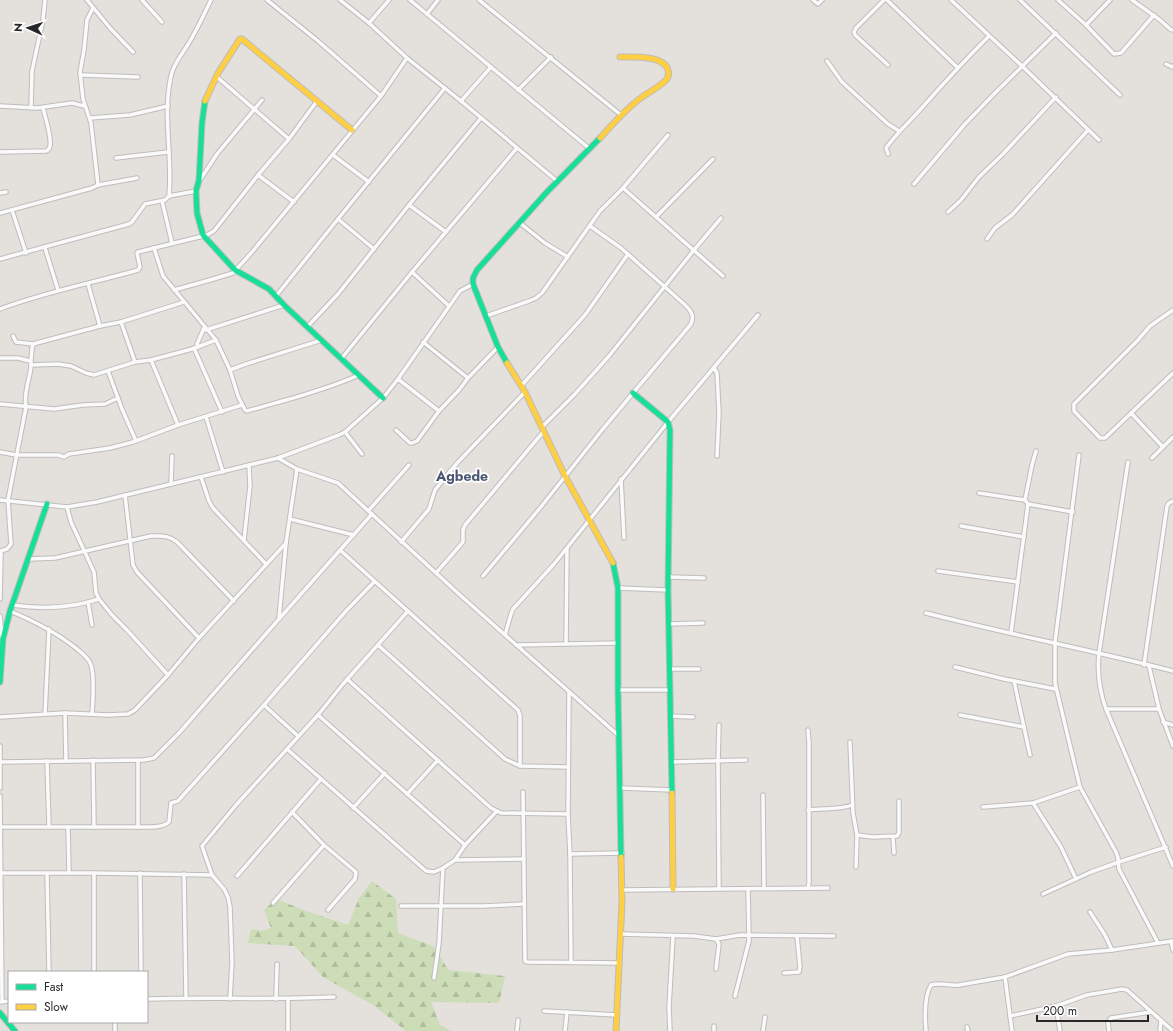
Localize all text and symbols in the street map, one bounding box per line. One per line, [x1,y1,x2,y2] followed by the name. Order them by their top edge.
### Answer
[8,8,48,48] north arrow
[10,23,26,32] text: N
[435,466,488,486] district label: Agbede
[8,971,148,1023] legend
[44,978,63,996] text: Fast
[1037,997,1148,1023] scale bar
[44,998,69,1016] text: Slow
[1043,1002,1077,1020] text: 200 m

